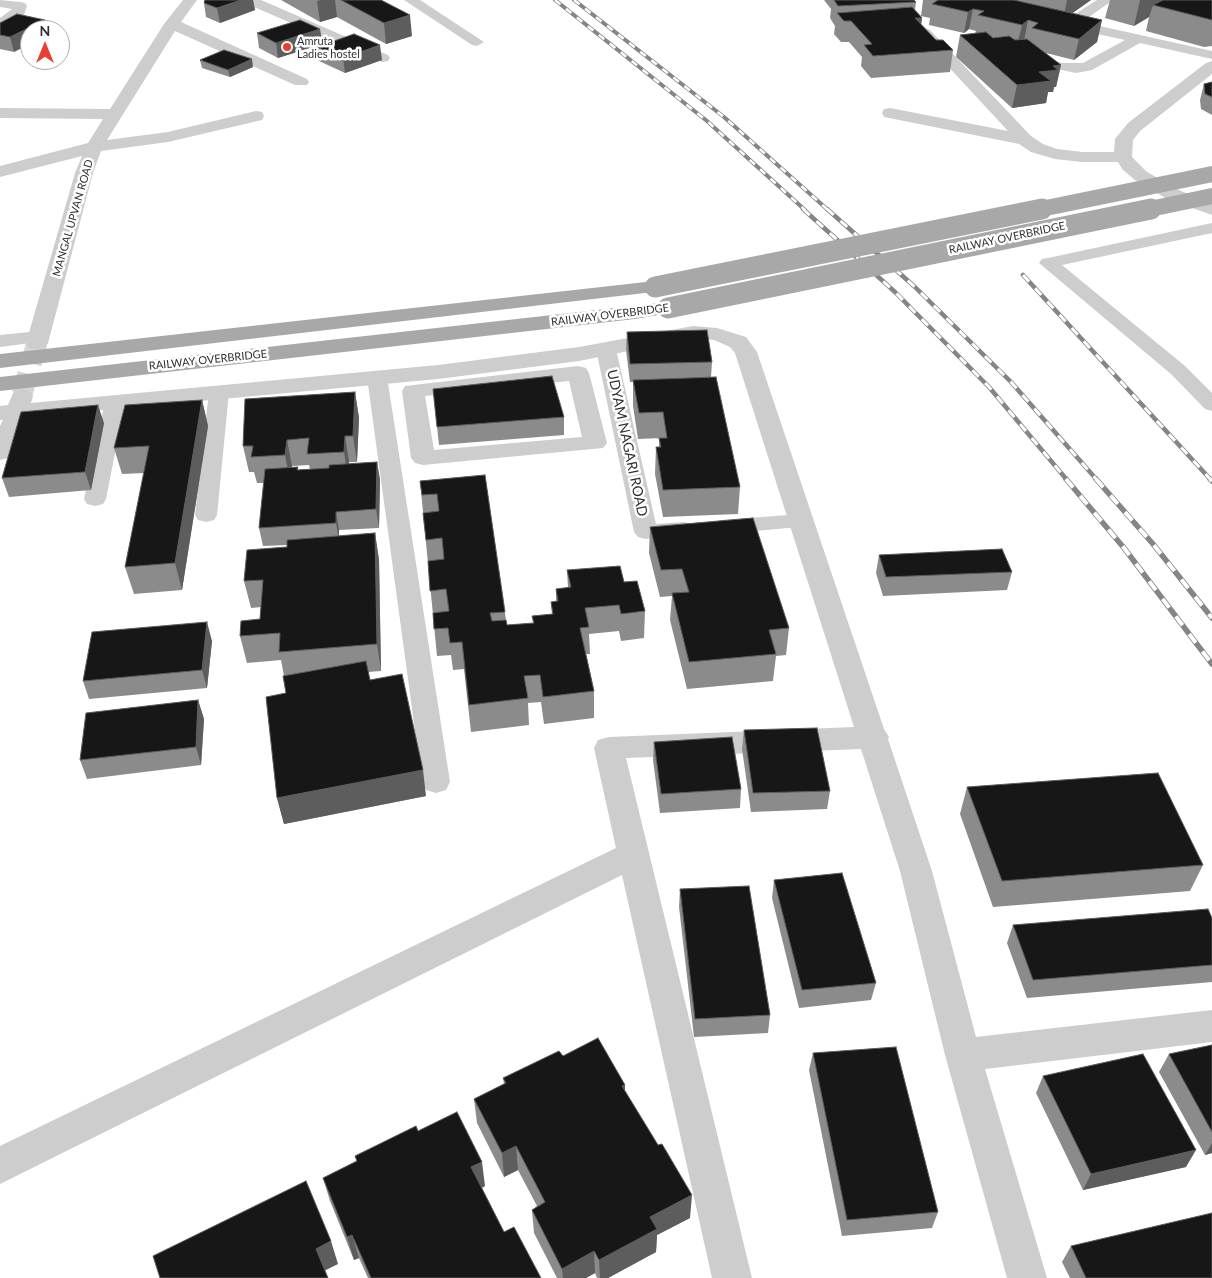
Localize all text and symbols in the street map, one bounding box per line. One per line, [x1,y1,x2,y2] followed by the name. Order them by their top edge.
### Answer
[20,20,70,70] north arrow
[40,22,50,39] text: N
[297,34,360,60] place label: Amruta Ladies hostel
[281,41,293,53] marker: Amruta Ladies hostel
[50,158,96,278] street label: MANGAL UPVAN ROAD
[948,219,1066,257] street label: RAILWAY OVERBRIDGE
[550,301,670,329] street label: RAILWAY OVERBRIDGE
[148,347,268,373] street label: RAILWAY OVERBRIDGE
[603,368,651,518] street label: UDYAM NAGARI ROAD

